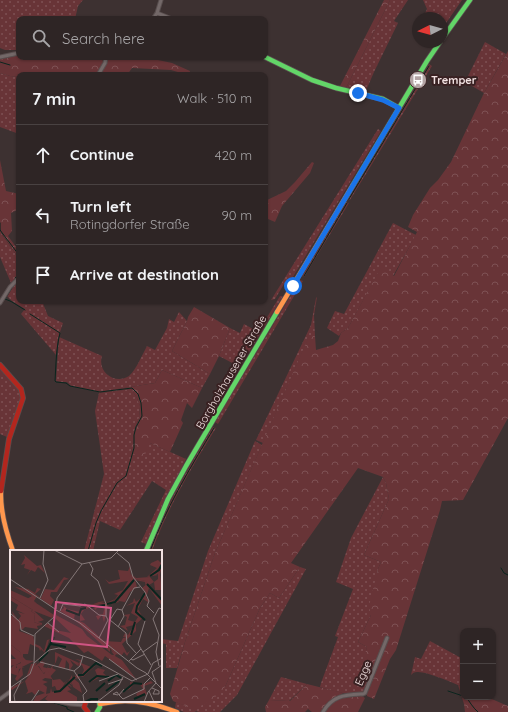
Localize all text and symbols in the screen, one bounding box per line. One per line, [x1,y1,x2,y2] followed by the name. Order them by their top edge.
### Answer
[412,12,448,48] north arrow
[16,16,268,60] search box
[30,27,52,49] icon: search
[62,29,145,48] text: Search here
[408,70,428,90] bus stop icon: Tremper
[431,73,477,87] place label: Tremper
[349,84,367,102] route end
[32,88,76,109] text: 7 min
[177,90,252,106] text: Walk · 510 m
[32,144,54,166] icon: ahead
[70,145,134,164] text: Continue
[215,147,252,163] text: 420 m
[70,197,132,216] text: Turn left
[32,204,54,226] icon: left
[222,207,252,223] text: 90 m
[70,216,190,232] text: Rotingdorfer Straße
[32,264,54,286] icon: arrive
[70,265,219,284] text: Arrive at destination
[284,277,302,295] route start
[193,313,269,431] street label: Borgholzhausener Straße
[10,550,162,702] inset map
[460,628,496,700] map controls
[460,628,496,664] button: +
[352,658,374,688] street label: Egge
[460,664,496,700] button: −

